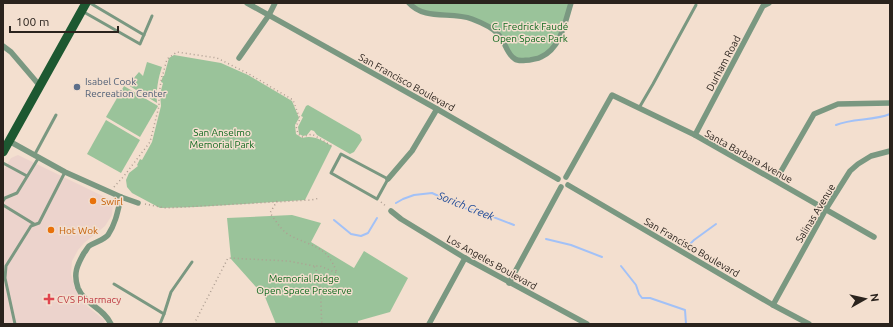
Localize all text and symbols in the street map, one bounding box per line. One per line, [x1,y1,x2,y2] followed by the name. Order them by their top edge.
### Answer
[10,8,118,34] scale bar
[16,15,49,28] text: 100 m
[492,21,568,44] park label: C. Fredrick Faudé Open Space Park
[704,33,743,93] street label: Durham Road
[357,51,457,113] street label: San Francisco Boulevard
[85,76,167,99] place label: Isabel Cook Recreation Center
[72,82,82,92] marker: Isabel Cook Recreation Center
[190,127,254,150] park label: San Anselmo Memorial Park
[703,128,795,185] street label: Santa Barbara Avenue
[794,182,837,245] street label: Salinas Avenue
[435,189,496,223] water label: Sorich Creek
[88,196,98,206] marker: Swirl
[101,196,123,207] place label: Swirl
[642,216,741,279] street label: San Francisco Boulevard
[46,225,56,235] marker: Hot Wok
[59,225,98,236] place label: Hot Wok
[445,233,539,292] street label: Los Angeles Boulevard
[256,273,352,296] park label: Memorial Ridge Open Space Preserve
[845,279,885,319] north arrow
[868,293,881,303] text: N
[44,294,54,304] marker: CVS Pharmacy
[57,294,121,305] place label: CVS Pharmacy

